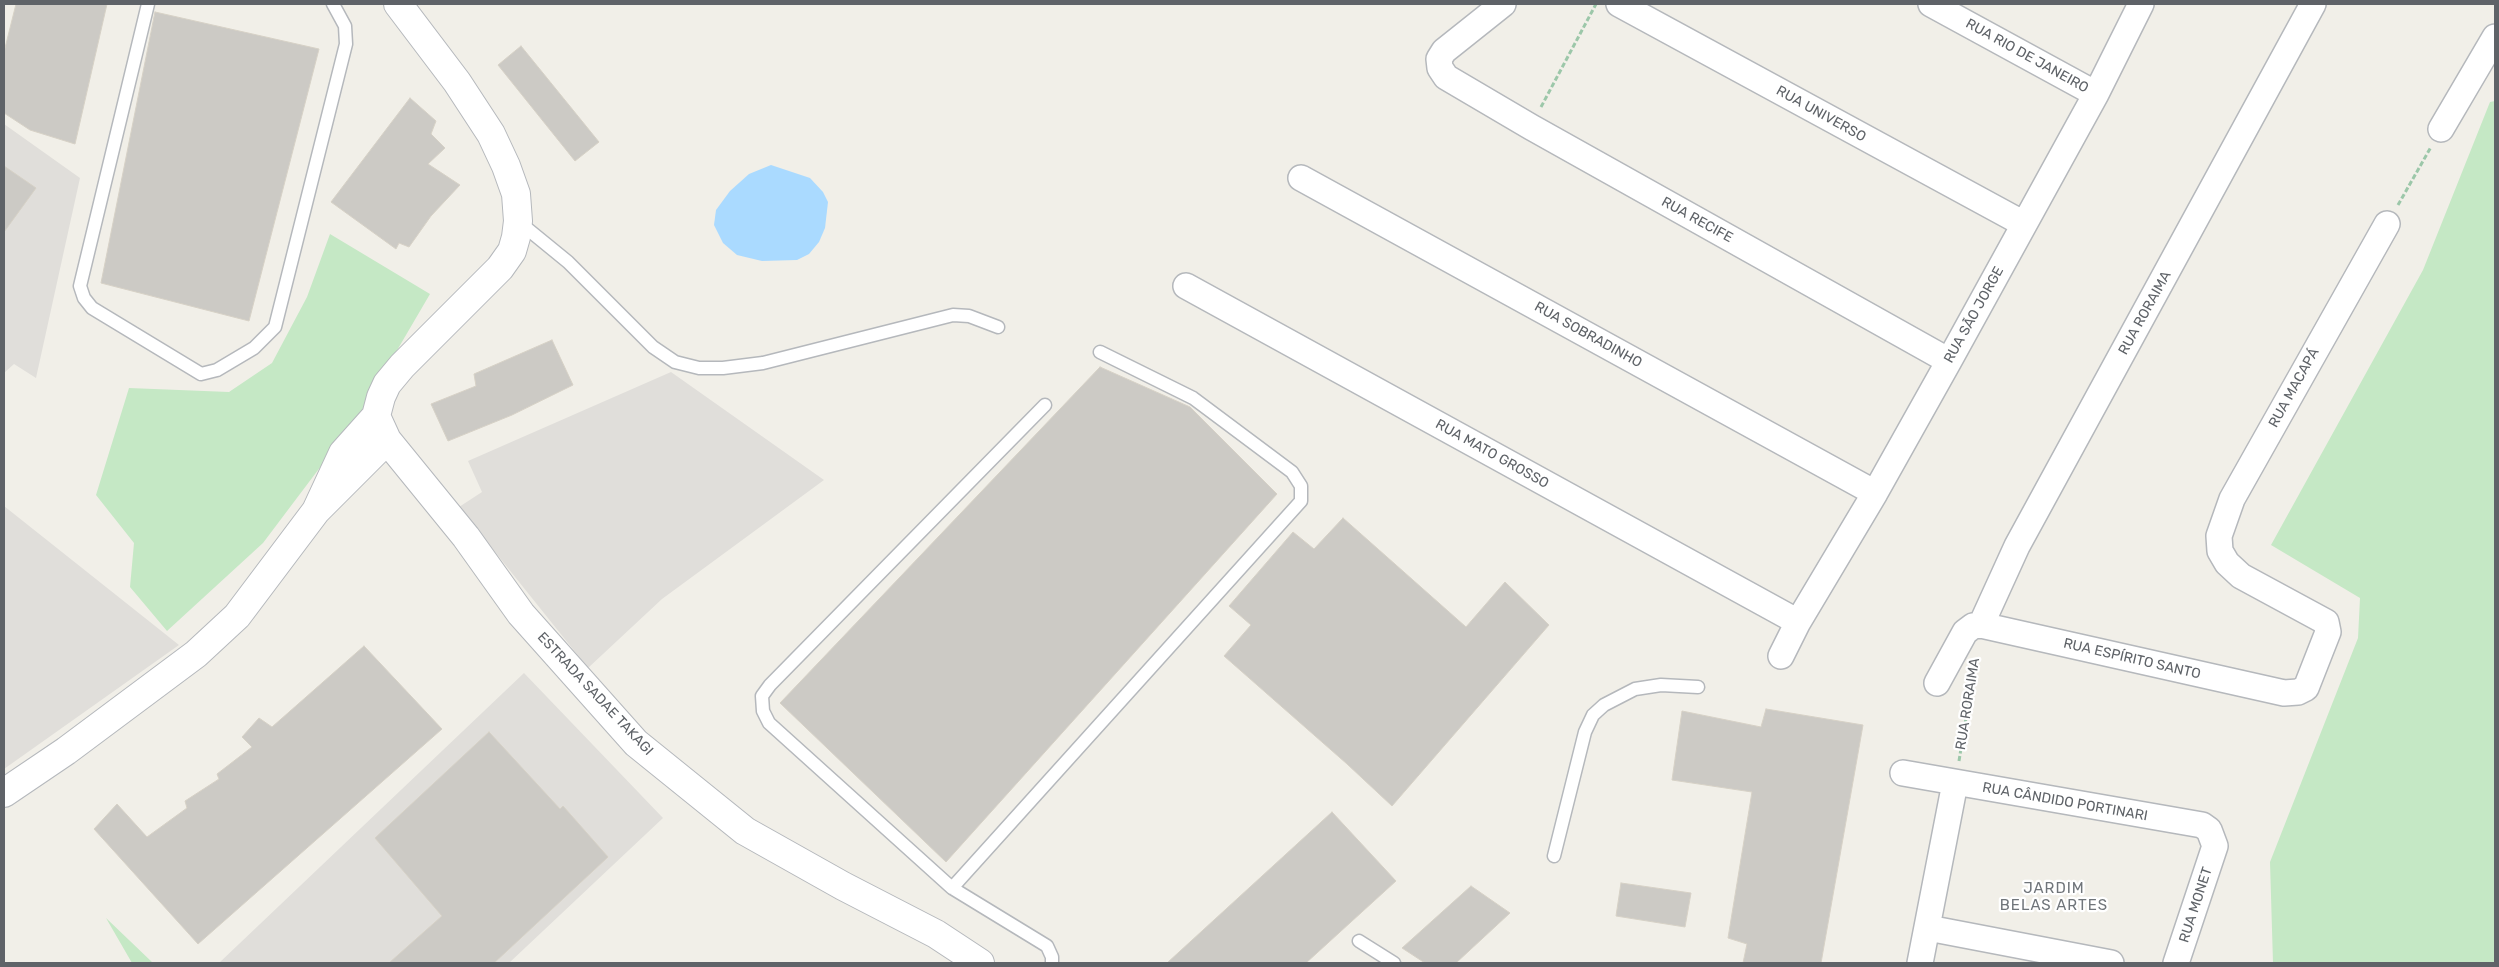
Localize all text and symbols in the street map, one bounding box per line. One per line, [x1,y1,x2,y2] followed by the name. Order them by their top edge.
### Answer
[1963,15,2091,97] street label: RUA RIO DE JANEIRO
[1773,82,1869,146] street label: RUA UNIVERSO
[1658,194,1736,246] street label: RUA RECIFE
[1941,264,2007,366] street label: RUA SÃO JORGE
[2115,268,2175,358] street label: RUA RORAIMA
[1531,298,1645,372] street label: RUA SOBRADINHO
[2265,345,2323,431] street label: RUA MACAPÁ
[1432,416,1552,492] street label: RUA MATO GROSSO
[534,629,656,759] street label: ESTRADA SADAE TAKAGI
[2062,635,2202,683] street label: RUA ESPÍRITO SANTO
[1952,657,1984,751] street label: RUA RORAIMA
[1981,779,2149,825] street label: RUA CÂNDIDO PORTINARI
[2176,865,2216,945] street label: RUA MONET
[1998,880,2110,915] district label: JARDIM BELAS ARTES

